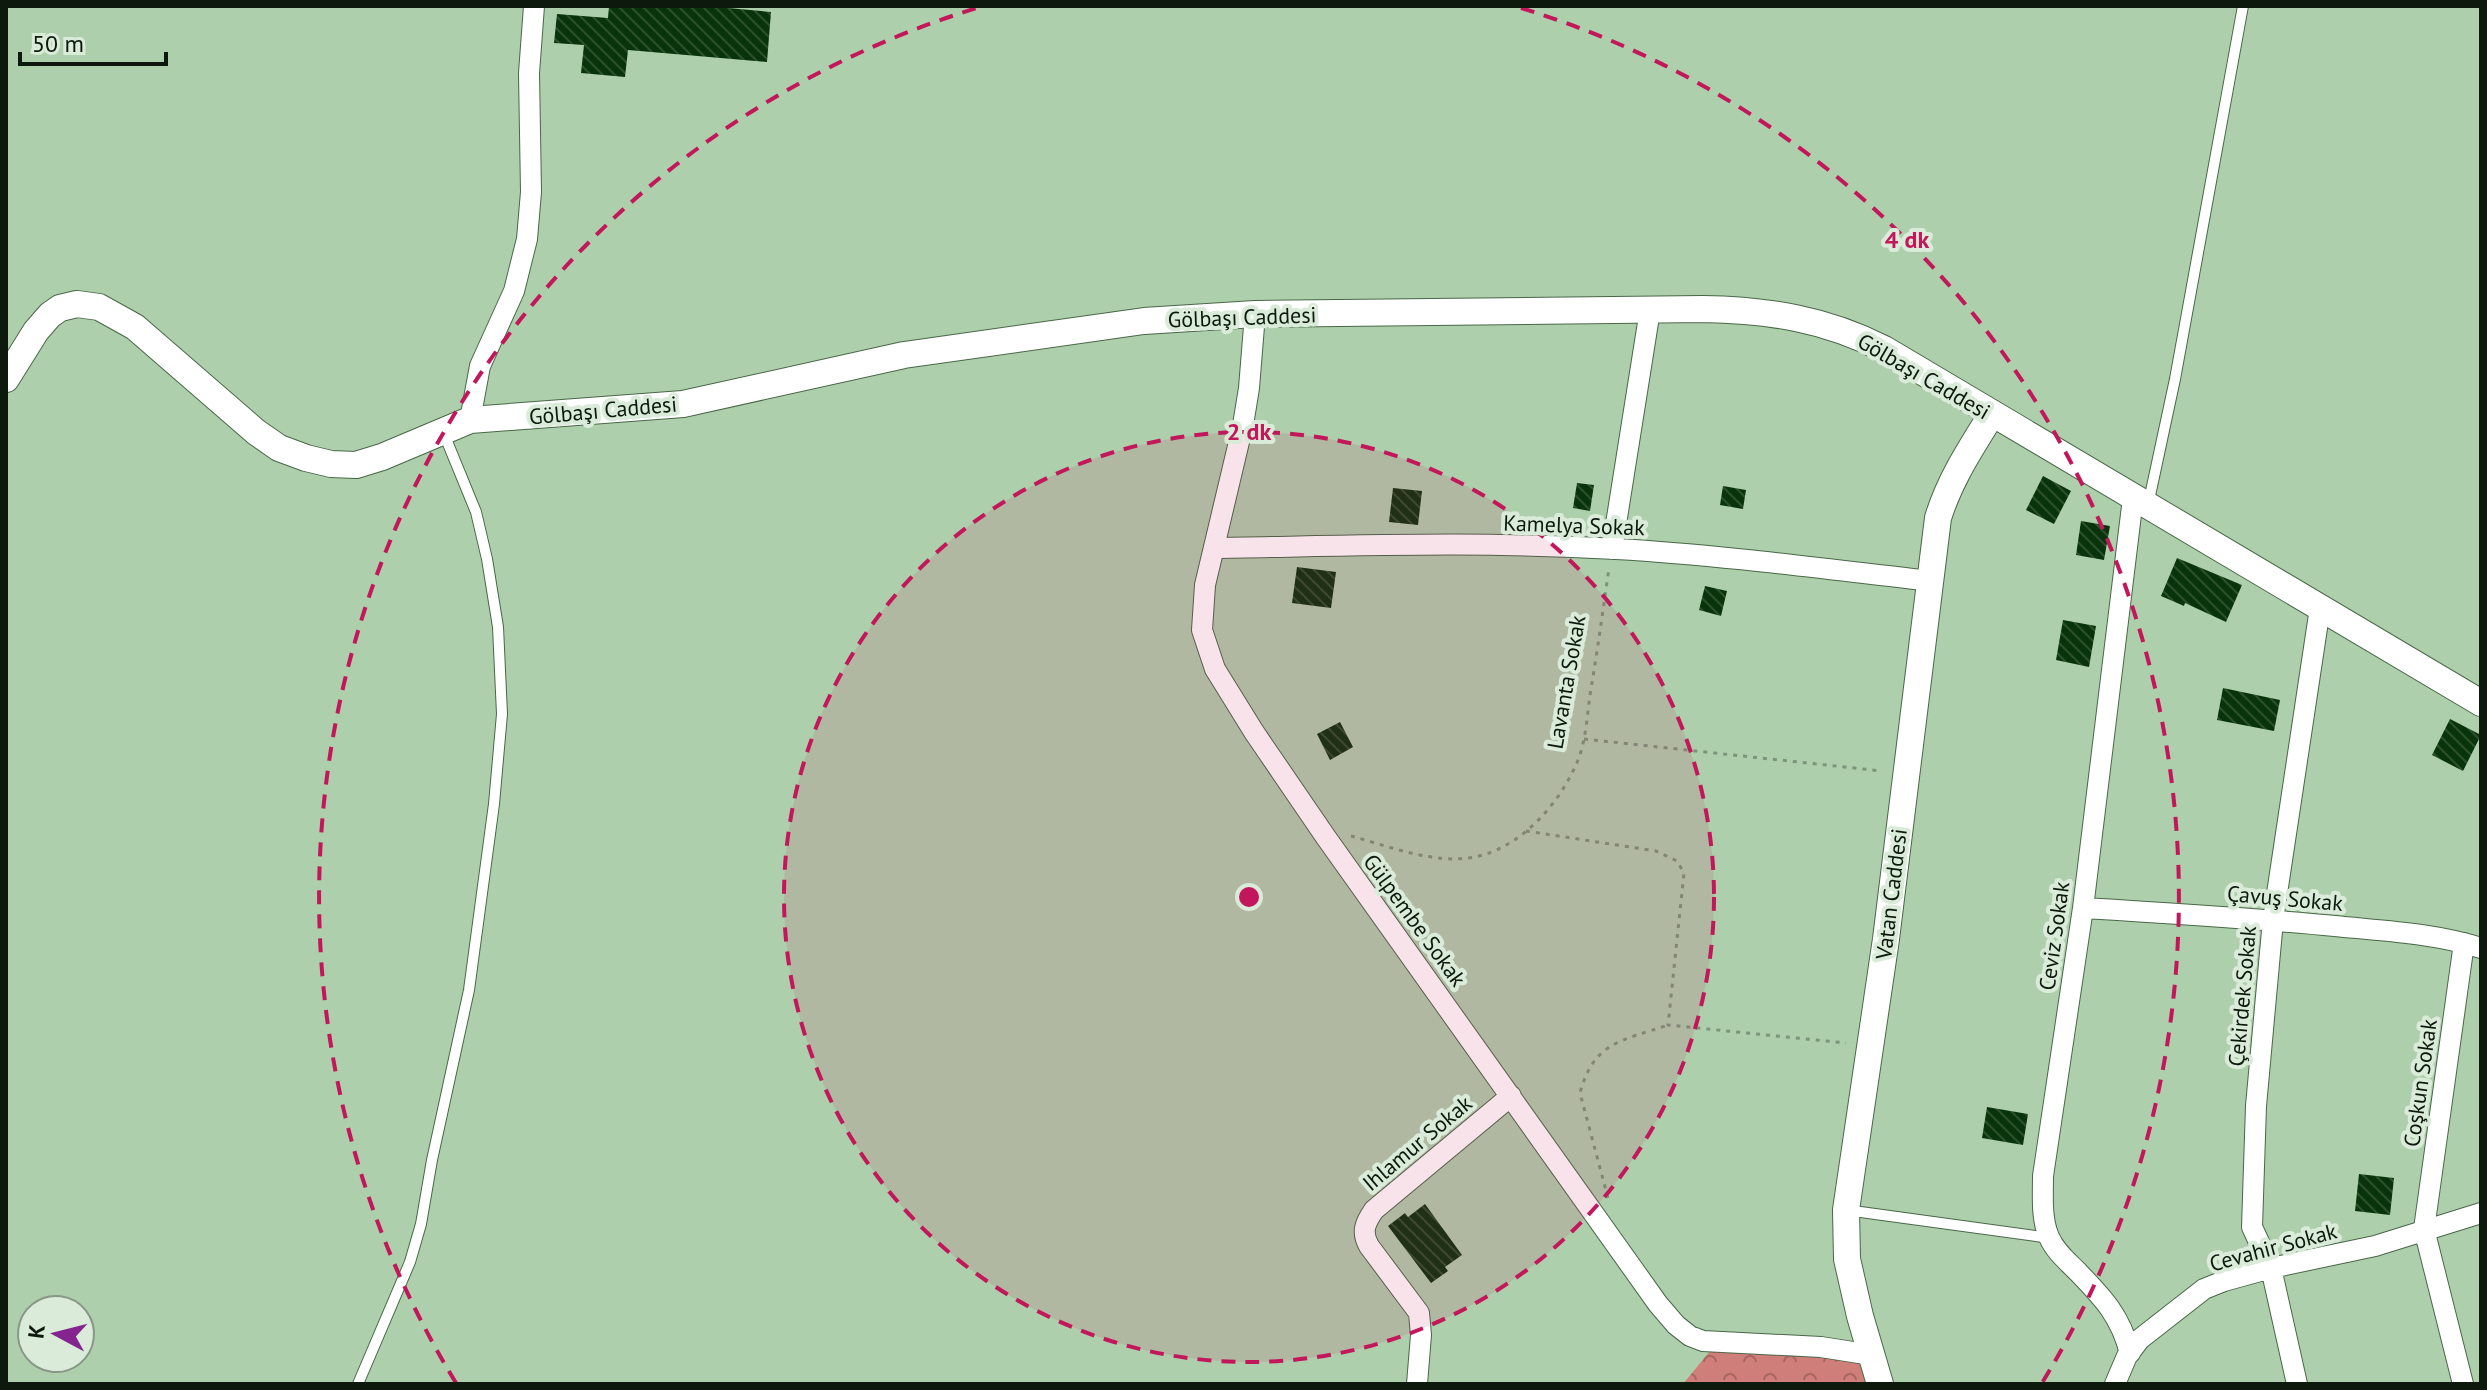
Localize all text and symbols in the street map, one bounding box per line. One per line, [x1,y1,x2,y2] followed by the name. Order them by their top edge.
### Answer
[20,16,166,66] scale bar
[32,28,84,59] text: 50 m
[1885,224,1929,255] text: 4 dk
[1167,300,1317,334] street label: Gölbaşı Caddesi
[1853,327,1995,425] street label: Gölbaşı Caddesi
[528,390,678,430] street label: Gölbaşı Caddesi
[1227,416,1271,447] text: 2 dk
[1503,509,1646,541] street label: Kamelya Sokak
[1540,613,1592,751] street label: Lavanta Sokak
[1869,827,1913,962] street label: Vatan Caddesi
[1358,848,1473,992] street label: Gülpembe Sokak
[2033,879,2076,992] street label: Ceviz Sokak
[2226,879,2345,917] street label: Çavuş Sokak
[1235,883,1263,911] centre of rings
[2222,924,2262,1068] street label: Çekirdek Sokak
[2397,1017,2443,1149] street label: Coşkun Sokak
[1357,1089,1478,1197] street label: Ihlamur Sokak
[2206,1216,2340,1277] street label: Cevahir Sokak
[16,1294,96,1374] north arrow
[21,1323,51,1340] text: K

